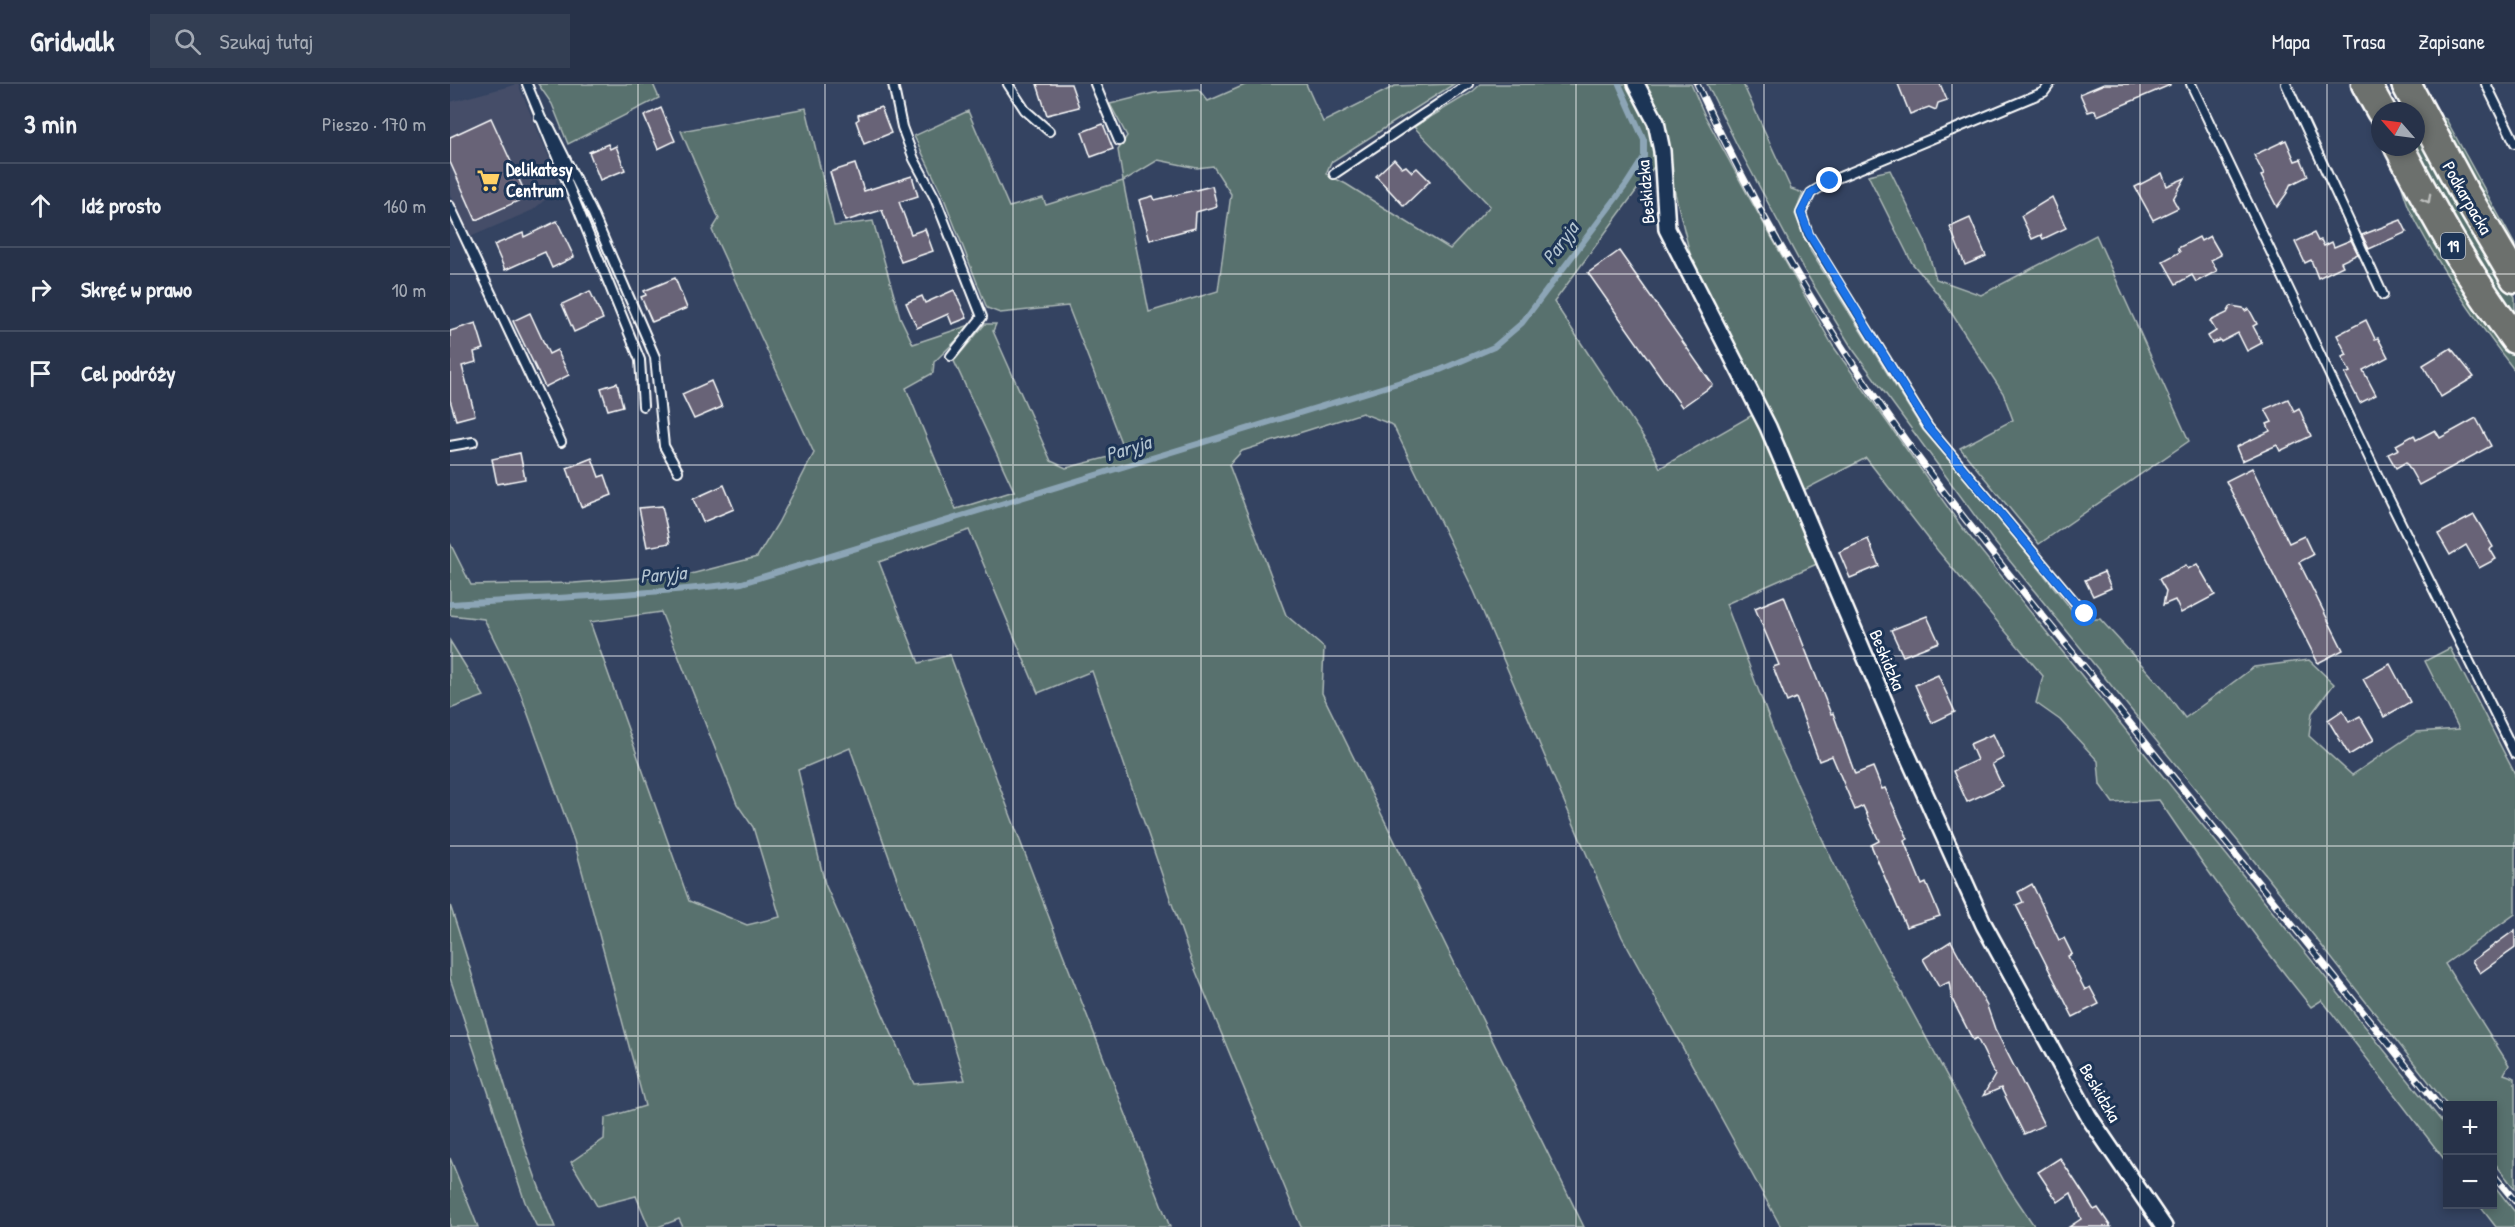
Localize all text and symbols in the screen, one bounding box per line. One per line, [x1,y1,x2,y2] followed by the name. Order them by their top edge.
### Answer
[150,14,570,68] search box
[30,22,114,60] text: Gridwalk
[171,25,204,58] icon: search
[219,26,313,56] text: Szukaj tutaj
[2272,27,2310,56] text: Mapa
[2343,27,2385,56] text: Trasa
[2418,27,2485,56] text: Zapisane
[2371,102,2425,156] north arrow
[24,106,77,141] text: 3 min
[322,110,426,137] text: Pieszo · 170 m
[506,157,573,203] place label: Delikatesy Centrum
[2436,157,2498,239] street label: Podkarpacka
[1630,159,1661,225] street label: Beskidzka
[475,167,501,193] supermarket icon: Delikatesy Centrum
[1816,167,1842,193] route end
[24,189,57,222] icon: ahead
[81,190,161,220] text: Idź prosto
[384,192,426,219] text: 160 m
[2420,193,2431,203] one-way arrow
[1535,214,1586,270] water label: Paryja
[2441,233,2465,259] road number: 19
[24,273,57,306] icon: right
[81,274,192,304] text: Skręć w prawo
[392,276,426,303] text: 10 m
[24,357,57,390] icon: arrive
[81,358,176,388] text: Cel podróży
[1102,427,1156,468] water label: Paryja
[639,558,689,590] water label: Paryja
[2071,600,2097,626] route start
[1863,625,1911,694] street label: Beskidzka
[2074,1059,2127,1127] street label: Beskidzka
[2443,1101,2497,1209] map controls
[2443,1101,2497,1155] button: +
[2443,1155,2497,1209] button: −

